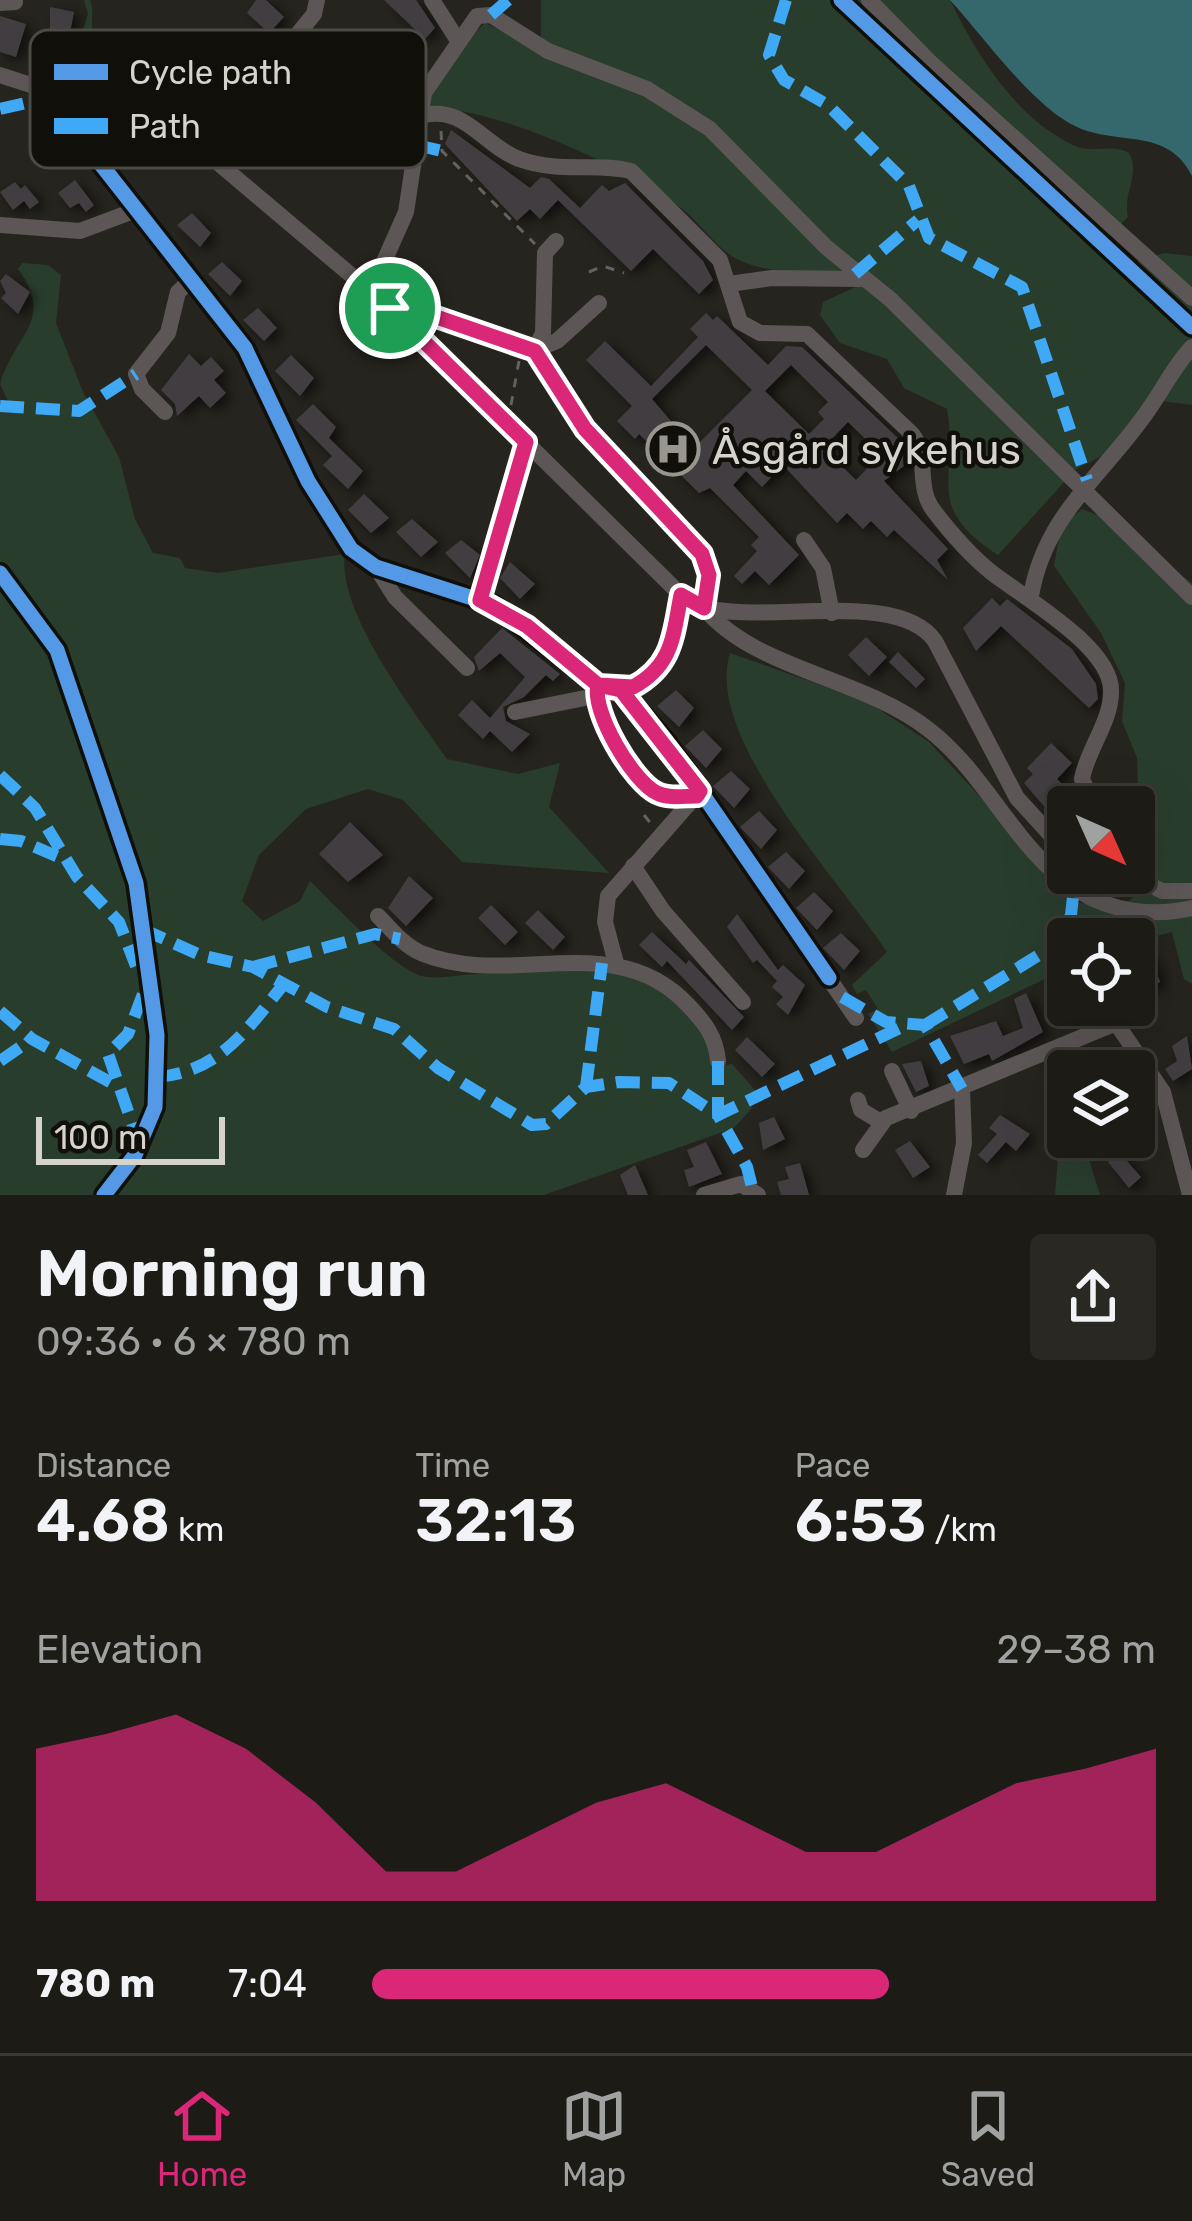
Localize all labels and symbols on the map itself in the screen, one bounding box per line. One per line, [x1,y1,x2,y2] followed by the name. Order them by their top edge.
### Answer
[30,30,426,168] legend
[129,53,292,92] text: Cycle path
[129,107,201,146] text: Path
[339,257,441,359] pin
[645,421,701,477] hospital icon: Åsgård sykehus
[712,425,1021,475] place label: Åsgård sykehus
[1047,786,1155,894] north arrow
[36,1111,225,1164] scale bar

